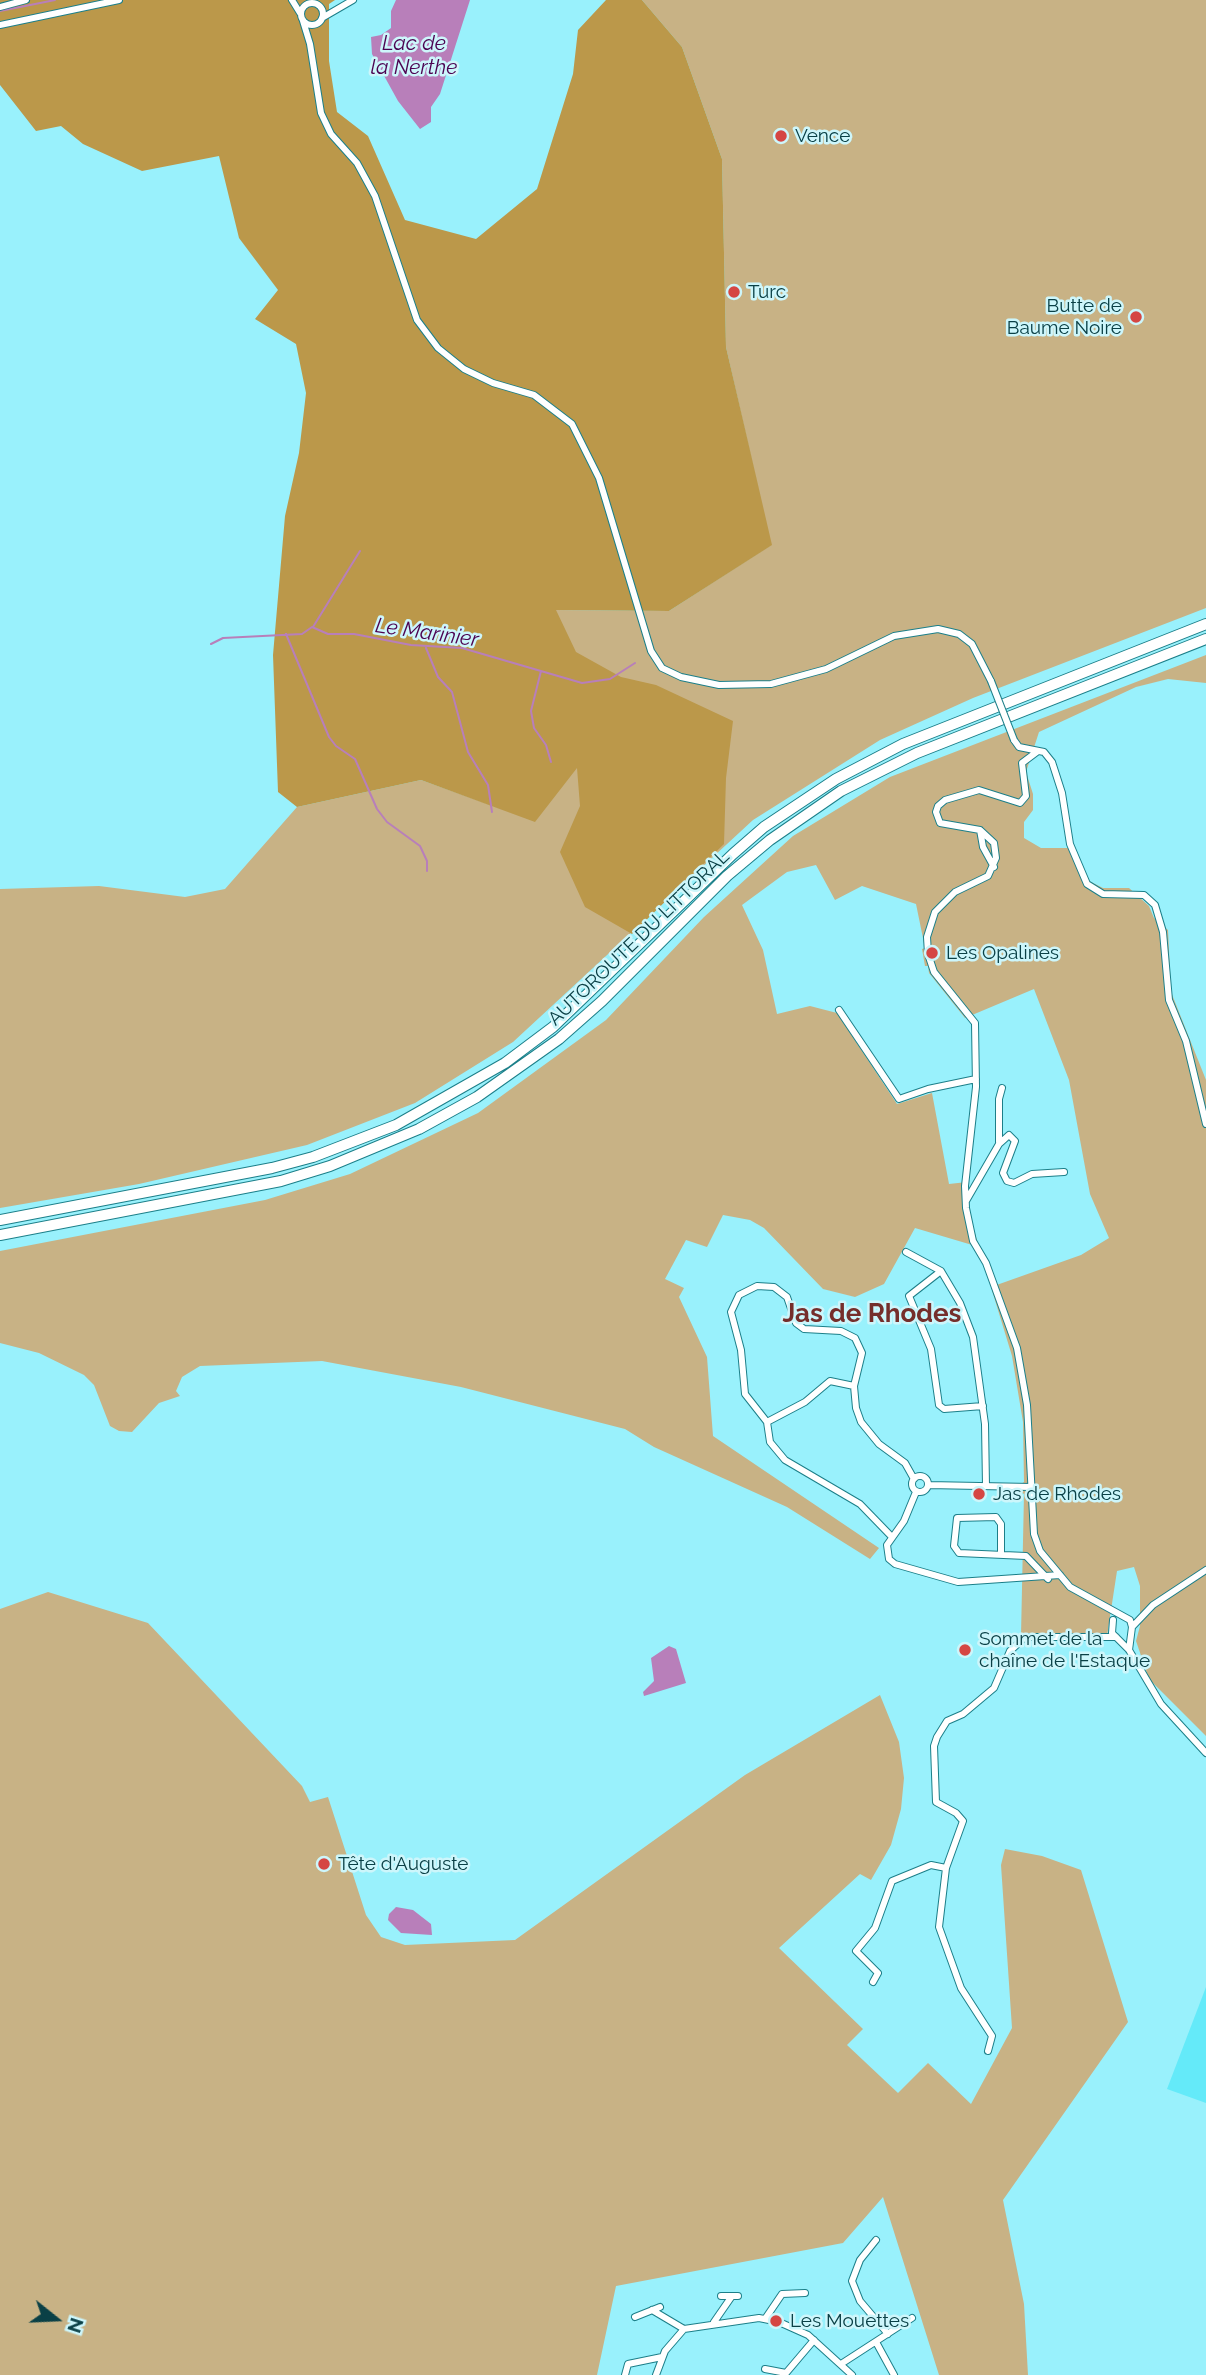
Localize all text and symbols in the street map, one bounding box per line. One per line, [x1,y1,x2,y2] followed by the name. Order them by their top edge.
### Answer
[371,31,457,81] water label: Lac de la Nerthe
[795,125,850,147] place label: Vence
[773,128,789,144] marker: Vence
[748,281,786,303] place label: Turc
[726,284,742,300] marker: Turc
[1007,295,1122,339] place label: Butte de Baume Noire
[1128,309,1144,325] marker: Butte de Baume Noire
[374,613,480,653] water label: Le Marinier
[544,845,734,1031] street label: AUTOROUTE DU LITTORAL
[946,942,1059,964] place label: Les Opalines
[924,945,940,961] marker: Les Opalines
[783,1298,961,1330] district label: Jas de Rhodes
[993,1483,1121,1505] place label: Jas de Rhodes
[971,1486,987,1502] marker: Jas de Rhodes
[979,1628,1150,1672] place label: Sommet de la chaîne de l'Estaque
[957,1642,973,1658] marker: Sommet de la chaîne de l'Estaque
[338,1853,469,1875] place label: Tête d'Auguste
[316,1856,332,1872] marker: Tête d'Auguste
[21,2284,91,2354] north arrow
[790,2310,909,2332] place label: Les Mouettes
[768,2313,784,2329] marker: Les Mouettes
[63,2315,89,2336] text: N

